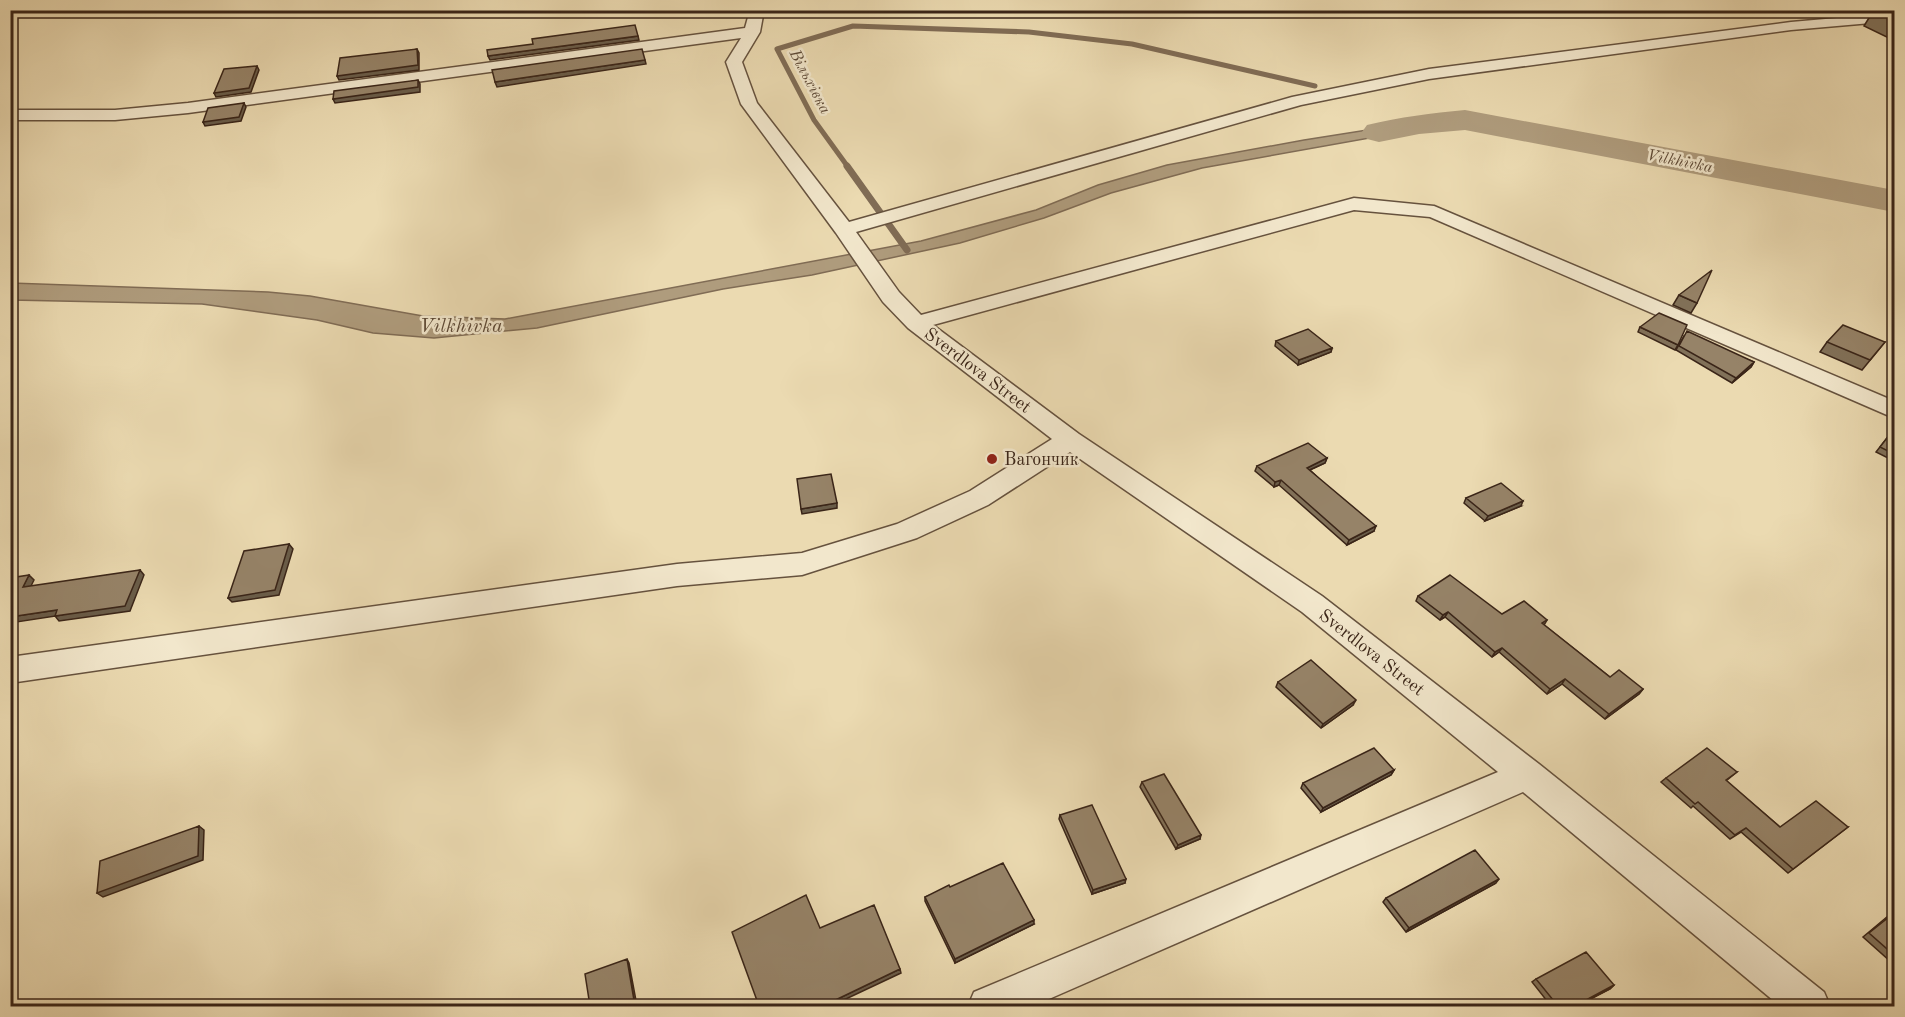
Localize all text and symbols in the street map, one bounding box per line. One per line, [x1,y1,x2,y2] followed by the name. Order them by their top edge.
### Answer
[785,46,833,117] water label: Вільхівка
[1645,148,1714,176] water label: Vilkhivka
[419,317,503,337] water label: Vilkhivka
[921,325,1034,417] street label: Sverdlova Street
[1004,451,1079,469] place label: Вагончик
[985,452,999,466] marker: Вагончик
[1315,606,1428,699] street label: Sverdlova Street

